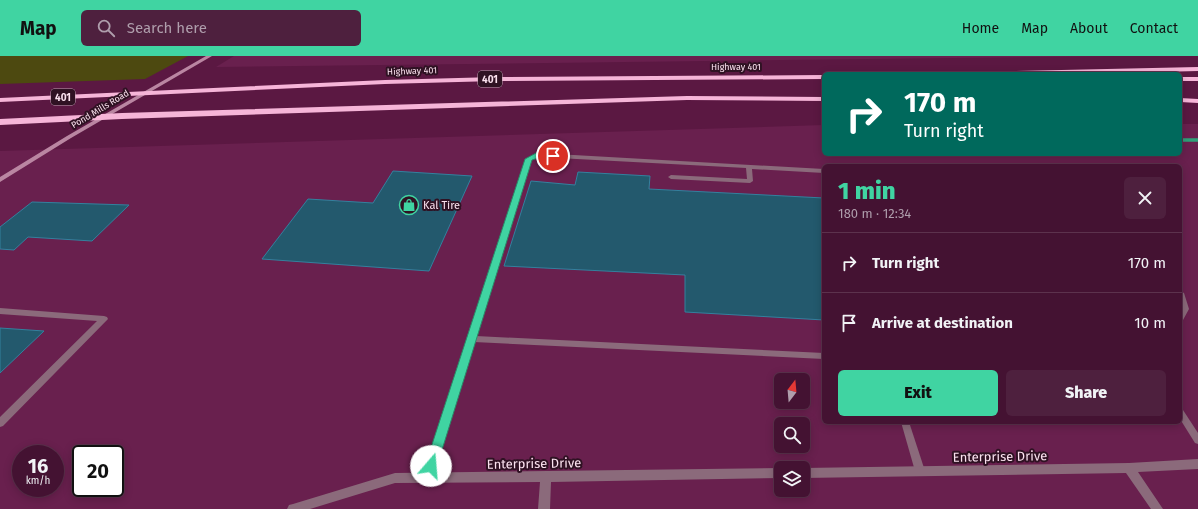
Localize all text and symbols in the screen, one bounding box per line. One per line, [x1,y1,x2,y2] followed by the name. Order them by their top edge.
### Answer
[81,10,361,46] search box
[20,17,57,40] text: Map
[95,17,117,39] icon: search
[127,19,207,37] text: Search here
[962,20,999,37] text: Home
[1021,20,1048,37] text: Map
[1070,20,1108,37] text: About
[1130,20,1178,37] text: Contact
[711,62,761,72] street label: Highway 401
[387,65,437,77] street label: Highway 401
[478,71,502,87] road number: 401
[904,86,976,119] text: 170 m
[69,88,131,130] street label: Pond Mills Road
[838,88,890,140] icon: right
[51,89,75,105] road number: 401
[904,120,984,142] text: Turn right
[536,139,570,173] pin
[542,145,564,167] icon: arrive
[838,177,896,205] text: 1 min
[1124,177,1166,219] button: close
[398,194,420,216] shop icon: Kal Tire
[423,199,460,212] place label: Kal Tire
[838,206,911,221] text: 180 m · 12:34
[838,252,860,274] icon: right
[872,254,939,272] text: Turn right
[1128,254,1166,272] text: 170 m
[838,312,860,334] icon: arrive
[872,314,1013,332] text: Arrive at destination
[1134,314,1166,332] text: 10 m
[838,370,998,416] button: Exit
[1006,370,1166,416] button: Share
[774,373,810,409] north arrow
[774,373,810,497] map controls
[774,417,810,453] button: search
[72,445,124,497] speed limit sign: 20
[410,445,452,487] position arrow
[953,448,1047,465] street label: Enterprise Drive
[28,454,48,478] text: 16
[487,455,581,472] street label: Enterprise Drive
[774,461,810,497] button: layers
[26,475,50,487] text: km/h

